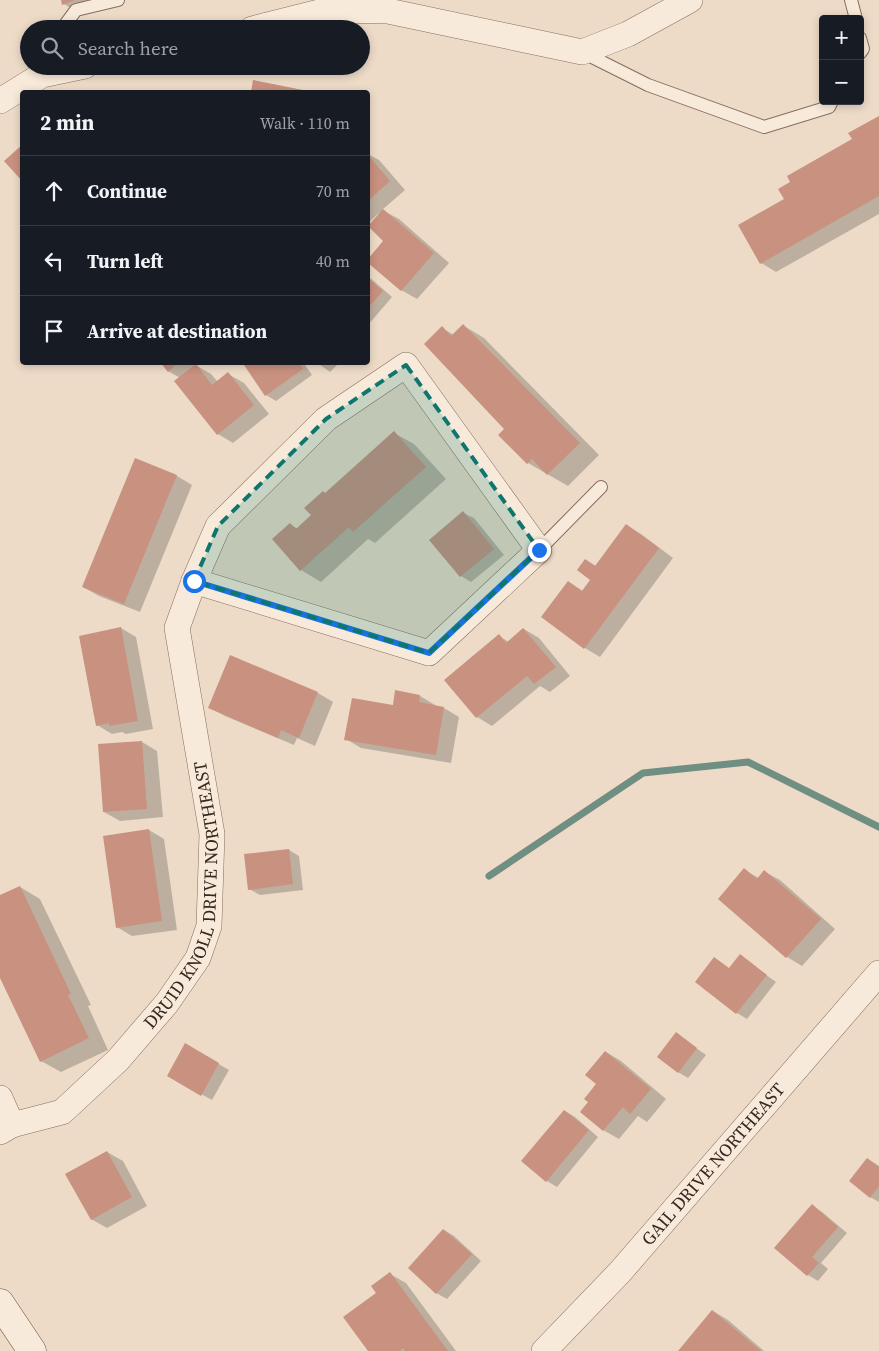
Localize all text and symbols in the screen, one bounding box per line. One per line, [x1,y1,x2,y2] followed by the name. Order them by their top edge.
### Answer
[819,15,864,105] map controls
[819,15,864,60] button: +
[20,20,370,75] search box
[38,34,66,62] icon: search
[78,35,178,61] text: Search here
[819,60,864,105] button: −
[40,108,95,137] text: 2 min
[260,112,350,134] text: Walk · 110 m
[40,177,68,205] icon: ahead
[87,178,167,204] text: Continue
[316,180,350,202] text: 70 m
[40,247,68,275] icon: left
[87,248,163,274] text: Turn left
[316,250,350,272] text: 40 m
[40,317,68,345] icon: arrive
[87,318,267,344] text: Arrive at destination
[528,539,551,562] route end
[183,570,206,593] route start
[137,759,225,1034] street label: DRUID KNOLL DRIVE NORTHEAST
[635,1077,790,1251] street label: GAIL DRIVE NORTHEAST

